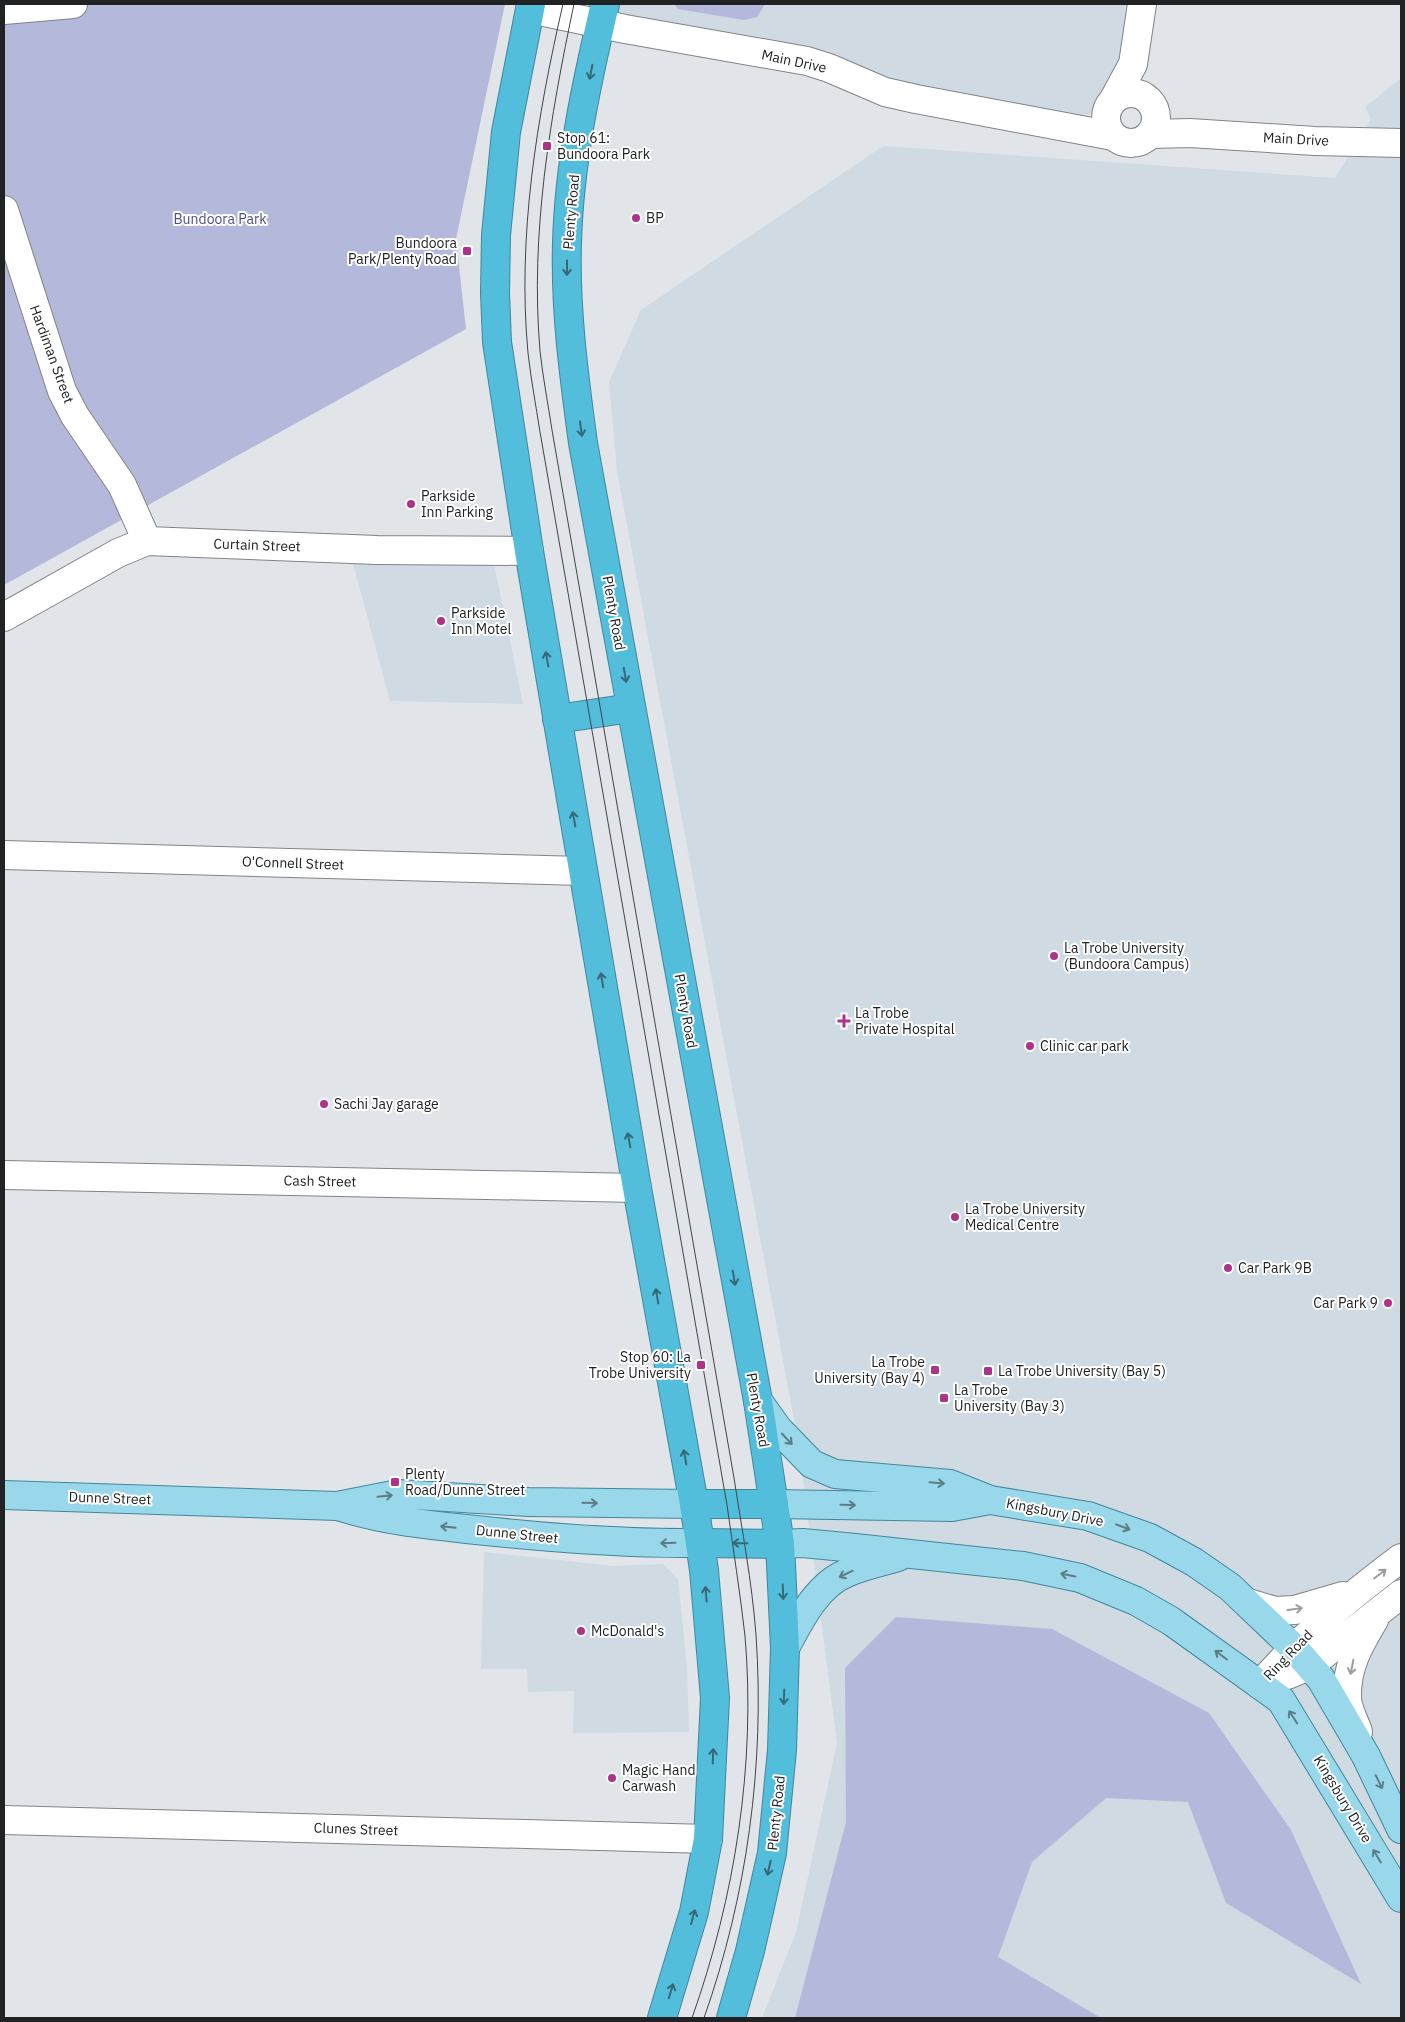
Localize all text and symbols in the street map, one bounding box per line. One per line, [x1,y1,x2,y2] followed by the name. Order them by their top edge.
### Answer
[760,45,829,77] street label: Main Drive
[586,64,596,80] one-way arrow
[1263,128,1330,150] street label: Main Drive
[557,129,651,163] place label: Stop 61: Bundoora Park
[541,140,553,152] marker: Stop 61: Bundoora Park
[559,174,583,250] street label: Plenty Road
[646,209,664,227] place label: BP
[173,210,267,228] park label: Bundoora Park
[630,212,642,224] marker: BP
[348,234,458,268] place label: Bundoora Park/Plenty Road
[461,245,473,257] marker: Bundoora Park/Plenty Road
[562,259,572,275] one-way arrow
[26,302,78,406] street label: Hardiman Street
[577,421,587,437] one-way arrow
[421,487,494,521] place label: Parkside Inn Parking
[405,498,417,510] marker: Parkside Inn Parking
[213,534,301,556] street label: Curtain Street
[599,574,629,652] street label: Plenty Road
[451,604,512,638] place label: Parkside Inn Motel
[435,615,447,627] marker: Parkside Inn Motel
[542,652,552,668] one-way arrow
[621,667,631,683] one-way arrow
[569,812,579,828] one-way arrow
[242,852,345,874] street label: O'Connell Street
[1064,939,1189,973] place label: La Trobe University (Bundoora Campus)
[1048,950,1060,962] marker: La Trobe University (Bundoora Campus)
[596,972,606,988] one-way arrow
[671,972,701,1050] street label: Plenty Road
[855,1004,955,1038] place label: La Trobe Private Hospital
[837,1014,851,1028] marker: La Trobe Private Hospital
[1040,1037,1129,1055] place label: Clinic car park
[1024,1040,1036,1052] marker: Clinic car park
[334,1095,439,1113] place label: Sachi Jay garage
[318,1098,330,1110] marker: Sachi Jay garage
[623,1132,633,1148] one-way arrow
[284,1171,357,1191] street label: Cash Street
[965,1200,1085,1234] place label: La Trobe University Medical Centre
[949,1211,961,1223] marker: La Trobe University Medical Centre
[1238,1259,1312,1277] place label: Car Park 9B
[1222,1262,1234,1274] marker: Car Park 9B
[730,1270,739,1286] one-way arrow
[652,1289,661,1305] one-way arrow
[1313,1294,1378,1312] place label: Car Park 9
[1382,1297,1394,1309] marker: Car Park 9
[589,1348,692,1382] place label: Stop 60: La Trobe University
[814,1353,925,1387] place label: La Trobe University (Bay 4)
[695,1359,707,1371] marker: Stop 60: La Trobe University
[998,1362,1166,1380] place label: La Trobe University (Bay 5)
[929,1364,941,1376] marker: La Trobe University (Bay 4)
[982,1365,994,1377] marker: La Trobe University (Bay 5)
[743,1371,773,1449] street label: Plenty Road
[954,1381,1065,1415] place label: La Trobe University (Bay 3)
[938,1392,950,1404] marker: La Trobe University (Bay 3)
[781,1433,793,1446] one-way arrow
[679,1449,689,1465] one-way arrow
[405,1465,525,1499] place label: Plenty Road/Dunne Street
[389,1476,401,1488] marker: Plenty Road/Dunne Street
[929,1478,945,1488] one-way arrow
[68,1488,152,1508] street label: Dunne Street
[376,1491,392,1501] one-way arrow
[1005,1494,1105,1530] street label: Kingsbury Drive
[582,1499,598,1508] one-way arrow
[840,1500,856,1509] one-way arrow
[475,1521,559,1547] street label: Dunne Street
[441,1522,457,1532] one-way arrow
[1115,1523,1130,1532] one-way arrow
[660,1538,676,1548] one-way arrow
[732,1538,748,1548] one-way arrow
[1373,1568,1386,1579] one-way arrow
[839,1570,854,1579] one-way arrow
[1060,1570,1076,1580] one-way arrow
[778,1584,788,1600] one-way arrow
[701,1586,710,1602] one-way arrow
[1287,1604,1303,1614] one-way arrow
[591,1622,664,1640] place label: McDonald's
[575,1625,587,1637] marker: McDonald's
[1260,1626,1316,1684] street label: Ring Road
[1215,1650,1228,1661] one-way arrow
[1346,1658,1356,1674] one-way arrow
[779,1688,789,1705] one-way arrow
[1288,1711,1298,1725] one-way arrow
[708,1748,718,1764] one-way arrow
[1310,1752,1376,1846] street label: Kingsbury Drive
[622,1761,696,1795] place label: Magic Hand Carwash
[606,1772,618,1784] marker: Magic Hand Carwash
[1375,1774,1384,1789] one-way arrow
[763,1775,789,1851] street label: Plenty Road
[313,1819,399,1839] street label: Clunes Street
[1372,1850,1382,1864] one-way arrow
[764,1860,773,1876] one-way arrow
[688,1909,698,1925] one-way arrow
[666,1983,676,1999] one-way arrow

